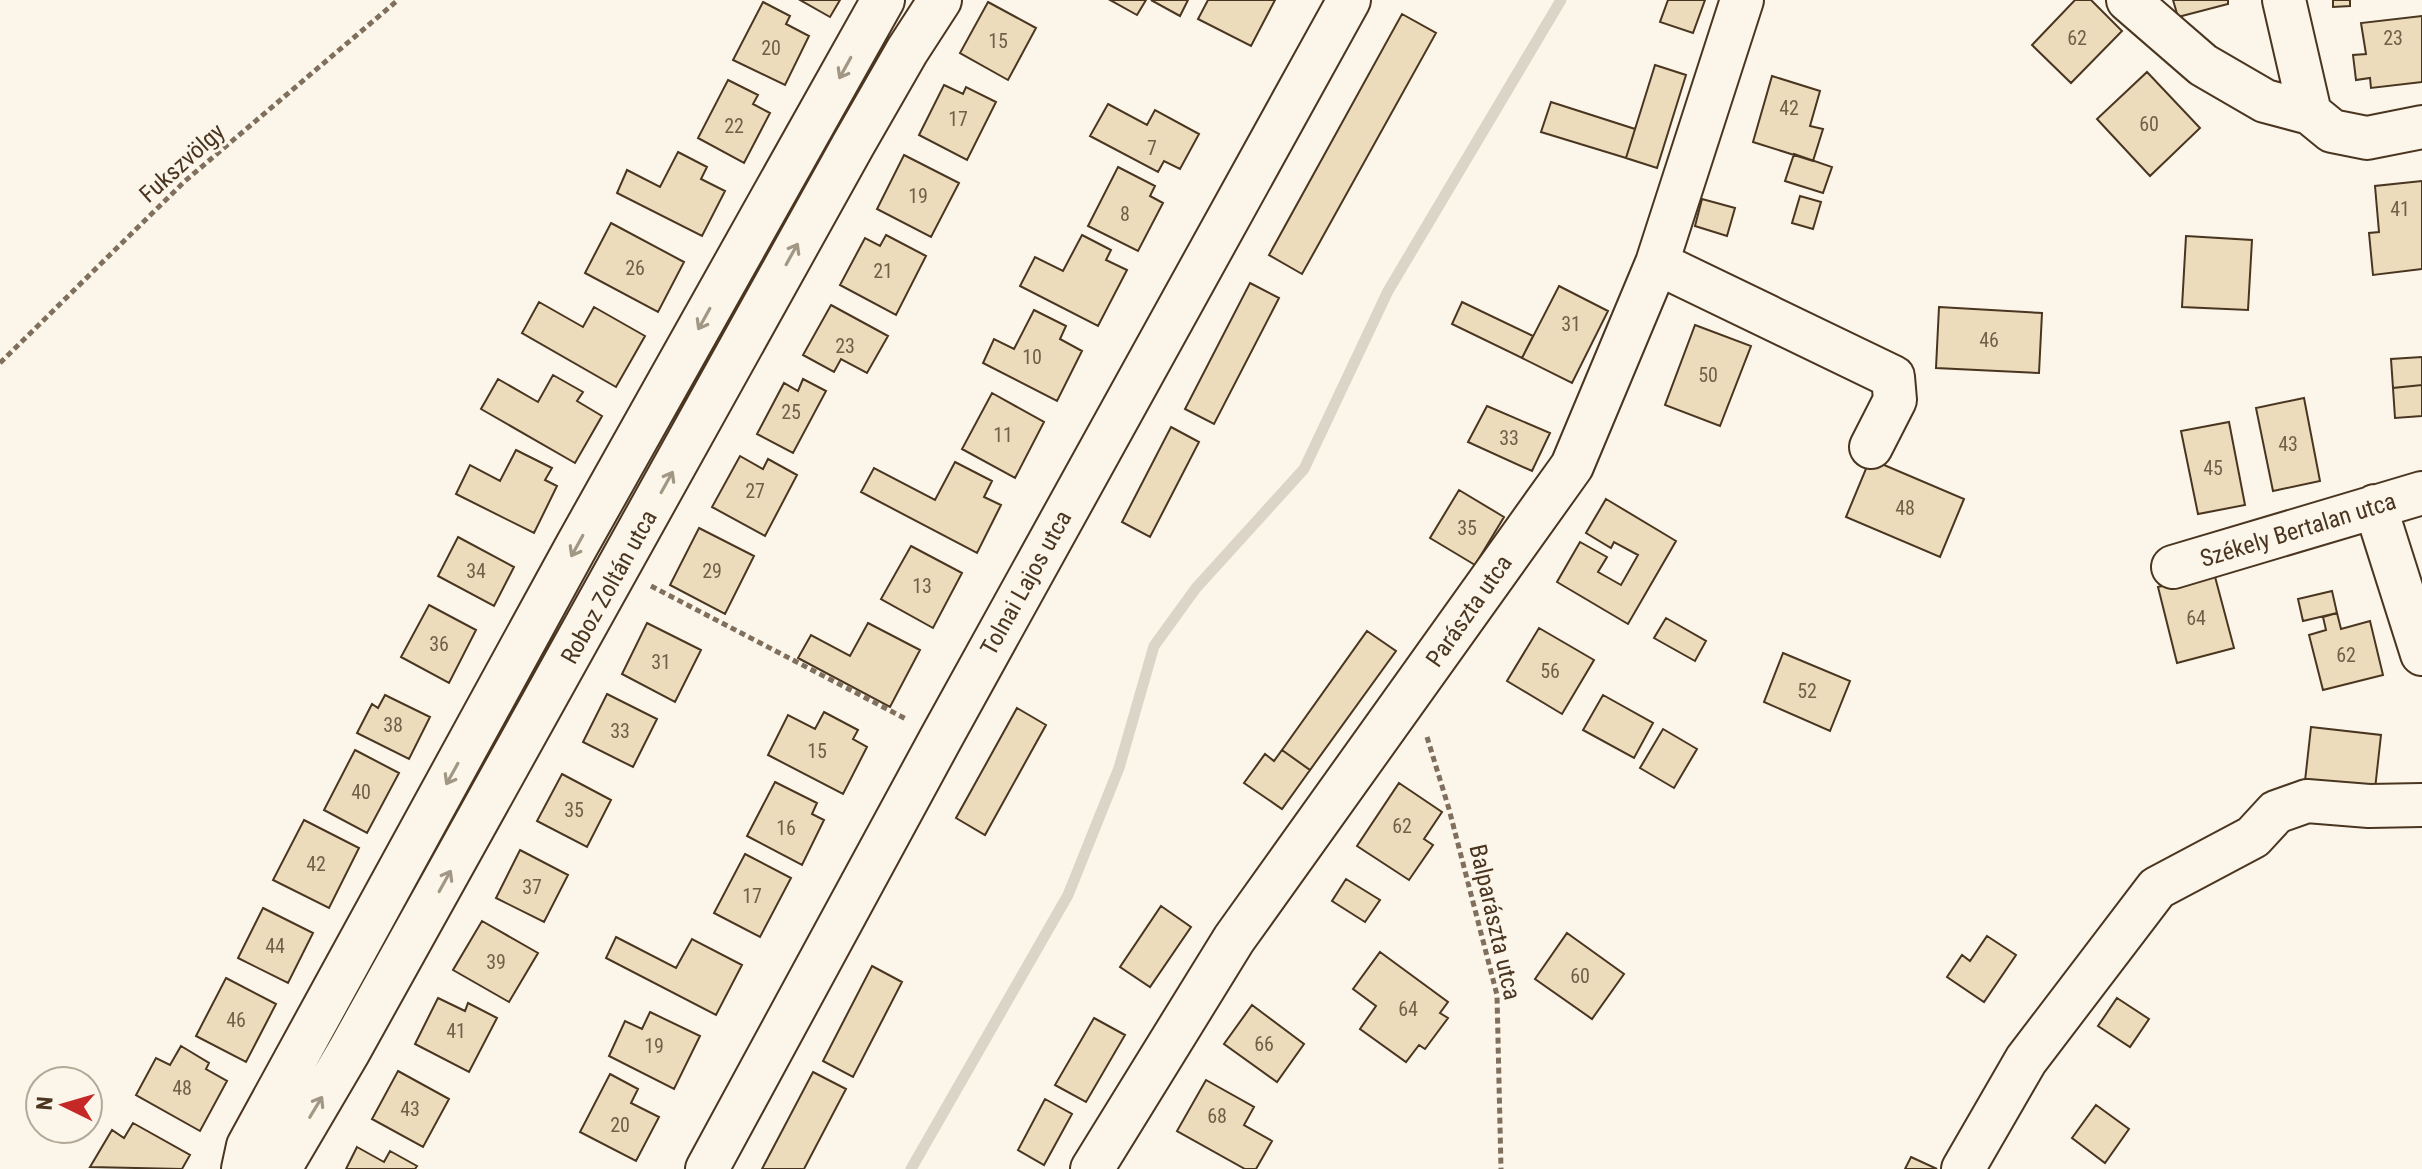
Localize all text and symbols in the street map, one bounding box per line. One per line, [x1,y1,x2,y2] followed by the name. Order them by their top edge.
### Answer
[2067,26,2087,50] house number: 62
[2383,26,2403,50] house number: 23
[988,29,1008,53] house number: 15
[761,36,781,60] house number: 20
[837,56,853,79] one-way arrow
[1779,96,1799,120] house number: 42
[948,107,968,131] house number: 17
[2139,112,2159,136] house number: 60
[724,114,744,138] house number: 22
[134,118,230,208] street label: Fukszvölgy
[1147,136,1157,160] house number: 7
[908,184,928,208] house number: 19
[2390,197,2410,221] house number: 41
[1120,202,1130,226] house number: 8
[785,243,800,267] one-way arrow
[625,256,645,280] house number: 26
[873,259,893,283] house number: 21
[696,307,712,330] one-way arrow
[1561,312,1581,336] house number: 31
[1979,328,1999,352] house number: 46
[835,334,855,358] house number: 23
[1022,345,1042,369] house number: 10
[1698,363,1718,387] house number: 50
[781,400,801,424] house number: 25
[993,423,1013,447] house number: 11
[1499,426,1519,450] house number: 33
[2278,432,2298,456] house number: 43
[2203,456,2223,480] house number: 45
[660,471,675,495] one-way arrow
[745,479,765,503] house number: 27
[2197,487,2399,573] street label: Székely Bertalan utca
[1895,496,1915,520] house number: 48
[555,505,663,669] street label: Roboz Zoltán utca
[975,506,1077,660] street label: Tolnai Lajos utca
[1457,516,1477,540] house number: 35
[568,533,584,557] one-way arrow
[1420,550,1518,672] street label: Parászta utca
[466,559,486,583] house number: 34
[702,559,722,583] house number: 29
[912,574,932,598] house number: 13
[2186,606,2206,630] house number: 64
[429,632,449,656] house number: 36
[2336,643,2356,667] house number: 62
[651,650,671,674] house number: 31
[1540,659,1560,683] house number: 56
[1797,679,1817,703] house number: 52
[383,713,403,737] house number: 38
[610,719,630,743] house number: 33
[807,739,827,763] house number: 15
[444,761,459,785] one-way arrow
[351,780,371,804] house number: 40
[564,798,584,822] house number: 35
[1392,814,1412,838] house number: 62
[776,816,796,840] house number: 16
[1464,842,1526,1002] street label: Balparászta utca
[306,852,326,876] house number: 42
[438,869,453,893] one-way arrow
[522,875,542,899] house number: 37
[742,884,762,908] house number: 17
[265,934,285,958] house number: 44
[486,950,506,974] house number: 39
[1570,964,1590,988] house number: 60
[1398,997,1418,1021] house number: 64
[226,1008,246,1032] house number: 46
[446,1019,466,1043] house number: 41
[1254,1032,1274,1056] house number: 66
[644,1034,664,1058] house number: 19
[24,1065,104,1145] north arrow
[172,1076,192,1100] house number: 48
[32,1095,58,1111] text: N
[309,1096,325,1119] one-way arrow
[400,1097,420,1121] house number: 43
[1207,1104,1227,1128] house number: 68
[610,1113,630,1137] house number: 20

